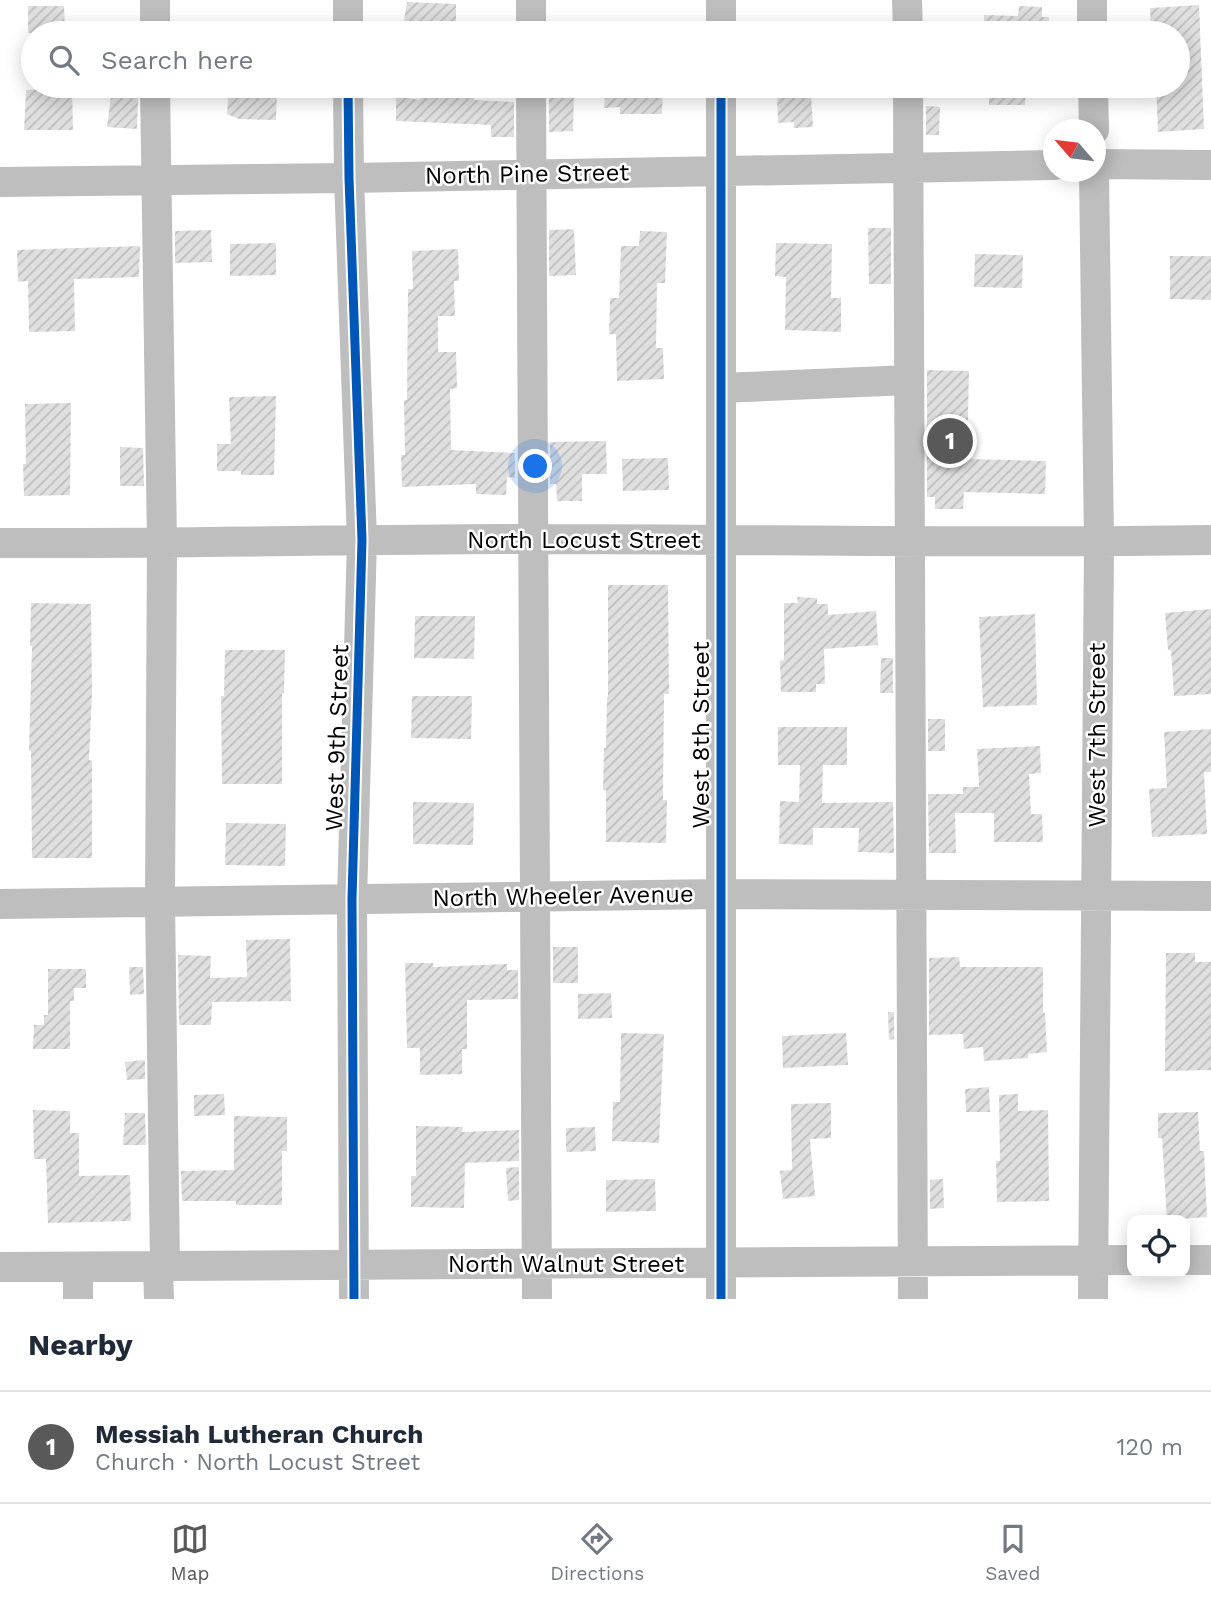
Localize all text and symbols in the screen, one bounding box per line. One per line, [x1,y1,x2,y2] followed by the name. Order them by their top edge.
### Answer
[21,21,1190,98] search box
[45,41,83,79] icon: search
[101,45,253,75] text: Search here
[1043,119,1106,182] north arrow
[425,158,629,190] street label: North Pine Street
[927,415,973,467] pin: 1
[518,449,552,483] your location
[467,526,701,554] street label: North Locust Street
[687,641,715,829] street label: West 8th Street
[1083,643,1111,827] street label: West 7th Street
[320,644,354,832] street label: West 9th Street
[432,880,694,912] street label: North Wheeler Avenue
[1127,1215,1190,1278] map controls
[1127,1215,1190,1278] button: locate
[448,1250,684,1278] street label: North Walnut Street
[28,1327,133,1362] text: Nearby
[95,1419,423,1449] text: Messiah Lutheran Church
[46,1434,56,1461] text: 1
[1117,1434,1183,1461] text: 120 m
[95,1449,420,1476] text: Church · North Locust Street
[171,1520,209,1585] tab: Map
[550,1520,644,1585] tab: Directions
[985,1520,1040,1585] tab: Saved

